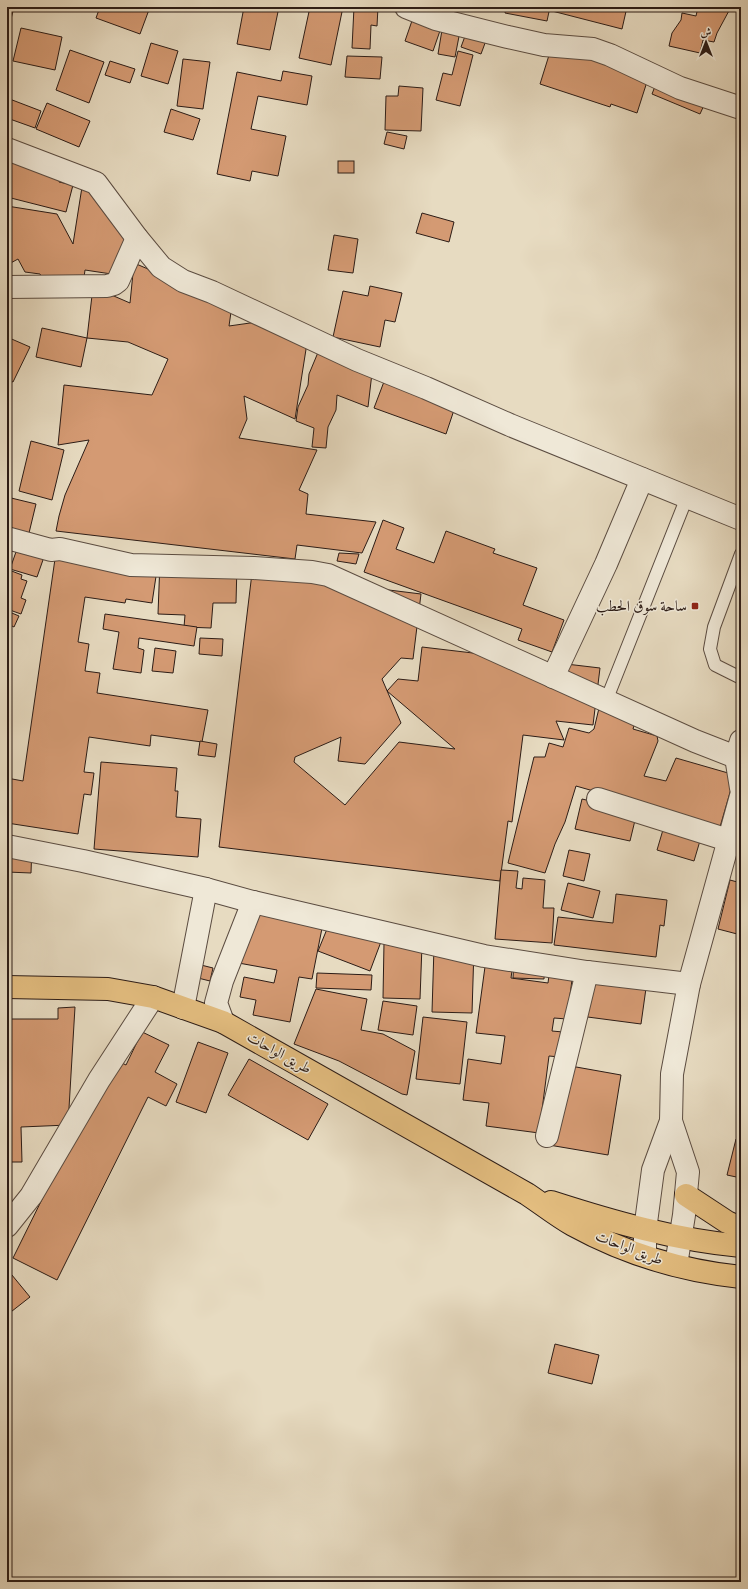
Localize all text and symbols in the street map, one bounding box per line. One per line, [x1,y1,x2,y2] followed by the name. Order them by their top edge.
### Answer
[686,22,726,62] north arrow
[701,26,712,40] text: ش
[596,597,687,616] place label: ساحة سوق الحطب
[690,601,700,611] marker: ساحة سوق الحطب
[243,1027,315,1079] street label: طريق الواحات
[592,1226,666,1270] street label: طريق الواحات

